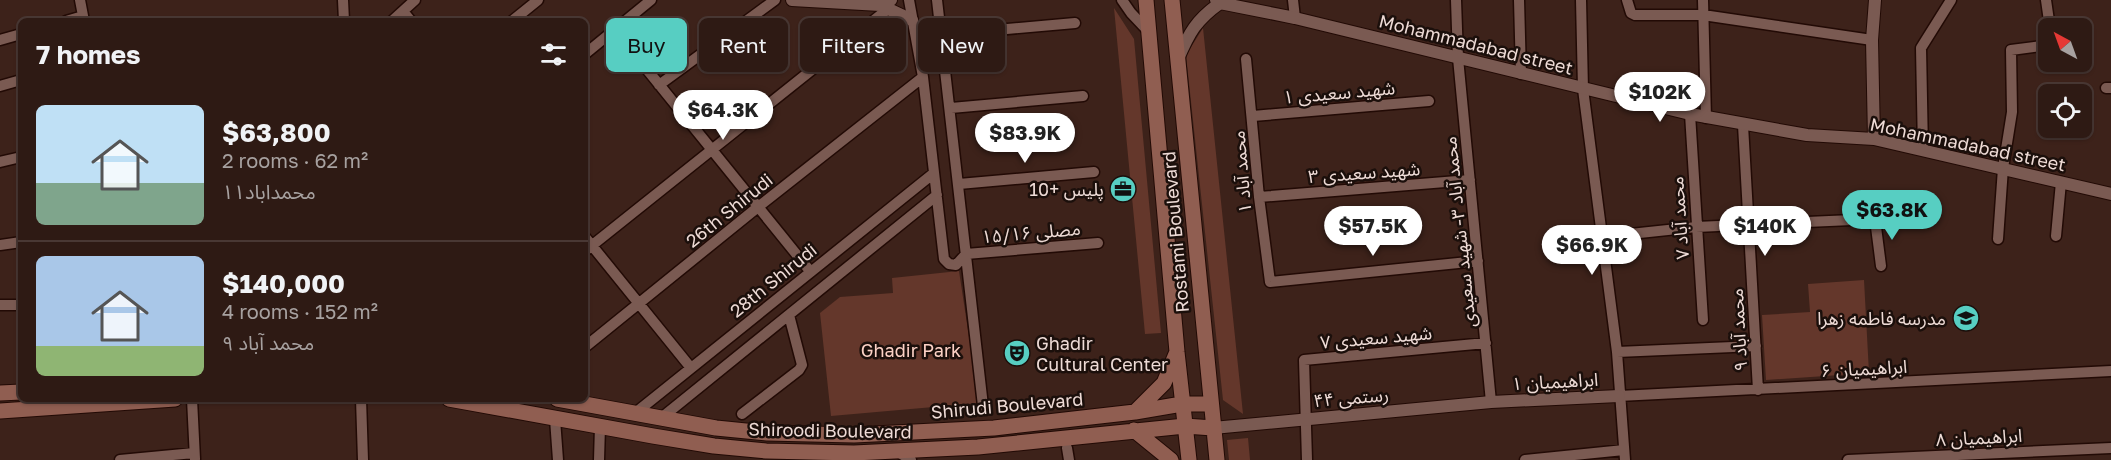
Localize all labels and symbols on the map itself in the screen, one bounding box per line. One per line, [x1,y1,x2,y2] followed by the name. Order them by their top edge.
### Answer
[1377,9,1575,79] street label: Mohammadabad street
[2038,18,2092,72] north arrow
[1618,72,1702,123] pin: $102K
[1282,76,1396,109] street label: شهید سعیدی ۱
[674,90,772,141] pin: $64.3K
[976,113,1074,164] pin: $83.9K
[1868,113,2068,175] street label: Mohammadabad street
[1226,130,1256,214] street label: محمد آباد ۱
[1438,135,1481,329] street label: محمد آباد ۳- شهید سعیدی
[1157,150,1193,314] street label: Rostami Boulevard
[1307,157,1421,188] street label: شهید سعیدی ۳
[681,168,777,252] street label: 26th Shirudi
[1108,174,1138,204] office icon: پلیس +10
[1665,176,1693,260] street label: محمد آباد ۷
[1029,178,1104,201] place label: پلیس +10
[1843,190,1941,241] pin: $63.8K
[1324,206,1422,257] pin: $57.5K
[1723,206,1807,257] pin: $140K
[980,217,1082,248] street label: مصلی ۱۵/۱۶
[1543,225,1641,276] pin: $66.9K
[725,238,821,322] street label: 28th Shirudi
[1725,288,1751,372] street label: محمد آباد ۹
[1951,303,1981,333] school or university icon: مدرسه فاطمه زهرا
[1817,307,1946,330] place label: مدرسه فاطمه زهرا
[1319,321,1433,354] street label: شهید سعیدی ۷
[1036,332,1168,375] place label: Ghadir Cultural Center
[1002,338,1032,368] theatre icon: Ghadir Cultural Center
[861,339,961,361] park label: Ghadir Park
[1820,355,1908,382] street label: ابراهیمیان ۶
[1511,368,1599,395] street label: ابراهیمیان ۱
[1312,383,1390,412] street label: رستمی ۴۴
[930,387,1084,423] street label: Shirudi Boulevard
[748,418,912,442] street label: Shiroodi Boulevard
[1935,424,2023,451] street label: ابراهیمیان ۸

